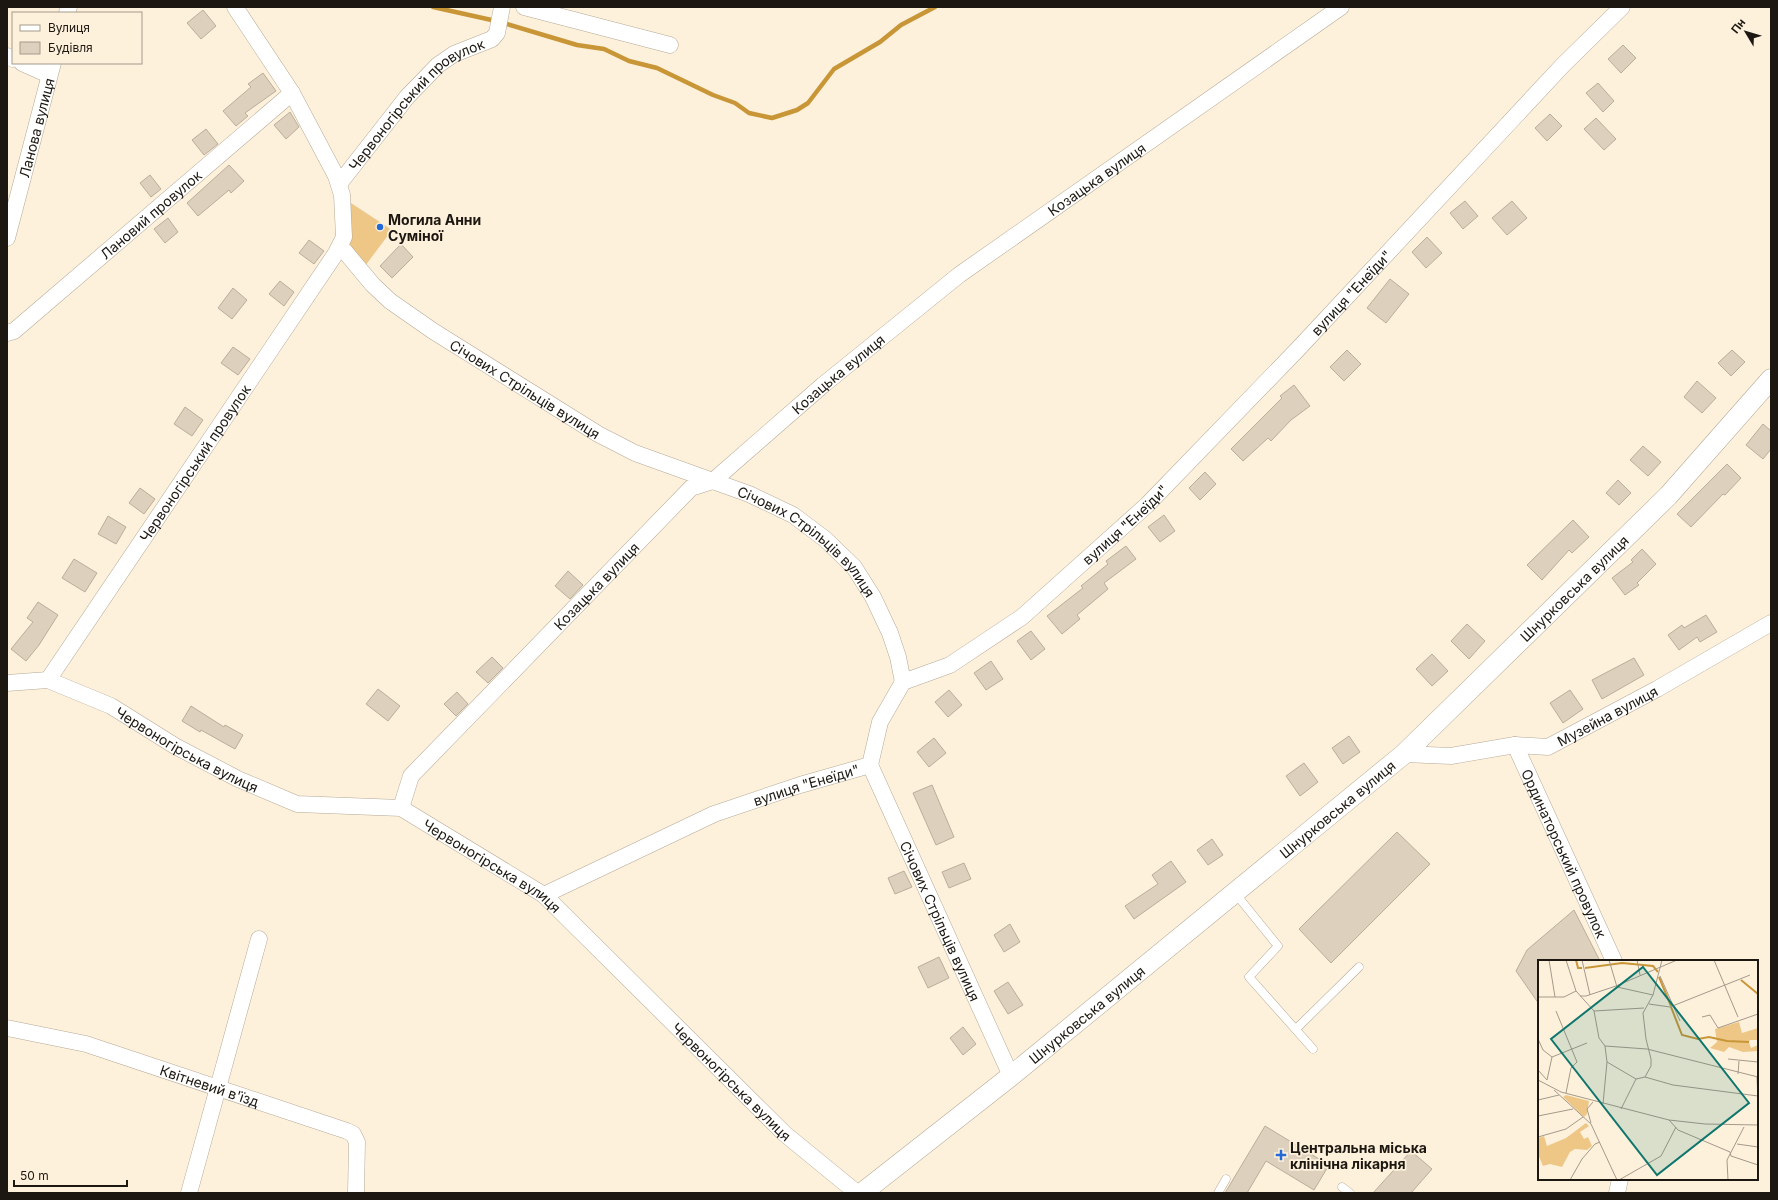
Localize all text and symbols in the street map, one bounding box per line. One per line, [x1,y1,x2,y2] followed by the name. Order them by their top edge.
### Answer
[12,12,142,64] legend
[1726,12,1766,52] north arrow
[1728,15,1748,36] text: Пн
[48,20,90,35] text: Вулиця
[345,34,487,174] street label: Червоногірський провулок
[48,40,93,55] text: Будівля
[15,76,57,179] street label: Ланова вулиця
[1044,139,1148,219] street label: Козацька вулиця
[96,166,205,262] street label: Лановий провулок
[388,211,481,244] place label: Могила Анни Суміної
[375,222,385,232] marker: Могила Анни Суміної
[1307,246,1395,338] street label: вулиця "Енеїди"
[788,330,888,417] street label: Козацька вулиця
[447,335,604,442] street label: Січових Стрільців вулиця
[135,380,254,545] street label: Червоногірський провулок
[1078,481,1171,568] street label: вулиця "Енеїди"
[735,482,879,600] street label: Січових Стрільців вулиця
[1516,531,1632,645] street label: Шнурковська вулиця
[550,538,642,633] street label: Козацька вулиця
[1554,682,1660,749] street label: Музейна вулиця
[113,703,261,795] street label: Червоногірська вулиця
[1276,756,1398,861] street label: Шнурковська вулиця
[751,760,861,809] street label: вулиця "Енеїди"
[1518,766,1611,941] street label: Ординаторський провулок
[420,815,565,916] street label: Червоногірська вулиця
[897,838,984,1004] street label: Січових Стрільців вулиця
[1538,960,1758,1180] inset map
[1025,962,1148,1067] street label: Шнурковська вулиця
[669,1019,795,1144] street label: Червоногірська вулиця
[158,1061,262,1110] street label: Квітневий в'їзд
[1290,1139,1427,1172] place label: Центральна міська клінічна лікарня
[1275,1149,1287,1161] marker: Центральна міська клінічна лікарня
[14,1162,127,1188] scale bar
[20,1168,49,1183] text: 50 m

